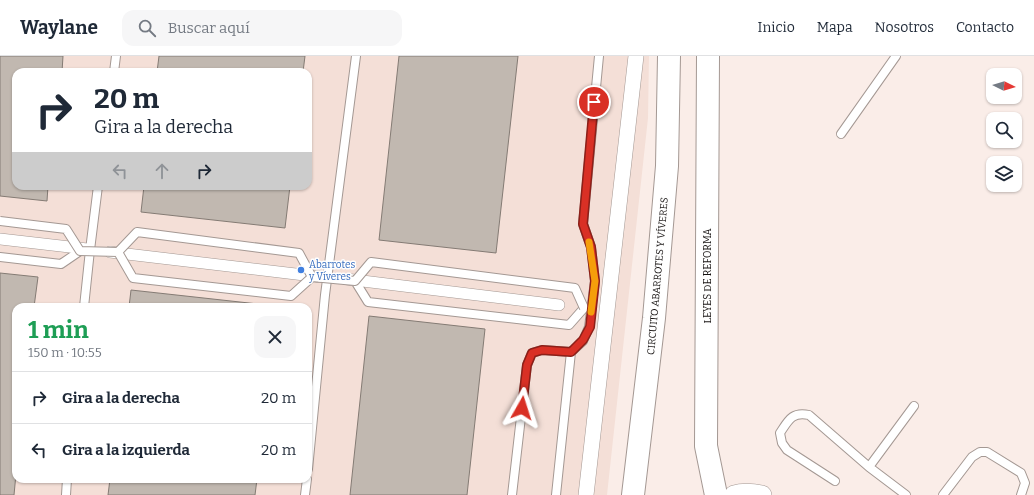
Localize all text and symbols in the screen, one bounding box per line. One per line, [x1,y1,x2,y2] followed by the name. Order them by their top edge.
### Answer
[122,10,402,46] search box
[20,16,98,39] text: Waylane
[136,17,158,39] icon: search
[168,19,250,37] text: Buscar aquí
[758,19,795,36] text: Inicio
[817,19,853,36] text: Mapa
[875,19,934,36] text: Nosotros
[956,19,1014,36] text: Contacto
[986,68,1022,104] north arrow
[986,68,1022,192] map controls
[94,82,159,115] text: 20 m
[28,84,80,136] icon: right
[577,85,611,119] pin
[583,91,605,113] icon: arrive
[986,112,1022,148] button: search
[94,116,233,138] text: Gira a la derecha
[986,156,1022,192] button: layers
[109,160,131,182] icon: left
[151,160,173,182] icon: ahead
[193,160,215,182] icon: right
[643,197,671,355] street label: CIRCUITO ABARROTES Y VÍVERES
[702,227,714,324] street label: LEYES DE REFORMA
[308,259,355,283] place label: Abarrotes y Víveres
[296,265,306,275] marker: Abarrotes y Víveres
[28,316,89,344] text: 1 min
[254,316,296,358] button: close
[28,345,102,360] text: 150 m · 10:55
[28,387,50,409] icon: right
[501,387,543,429] position arrow
[62,389,180,407] text: Gira a la derecha
[261,389,296,407] text: 20 m
[28,439,50,461] icon: left
[62,441,190,459] text: Gira a la izquierda
[261,441,296,459] text: 20 m

